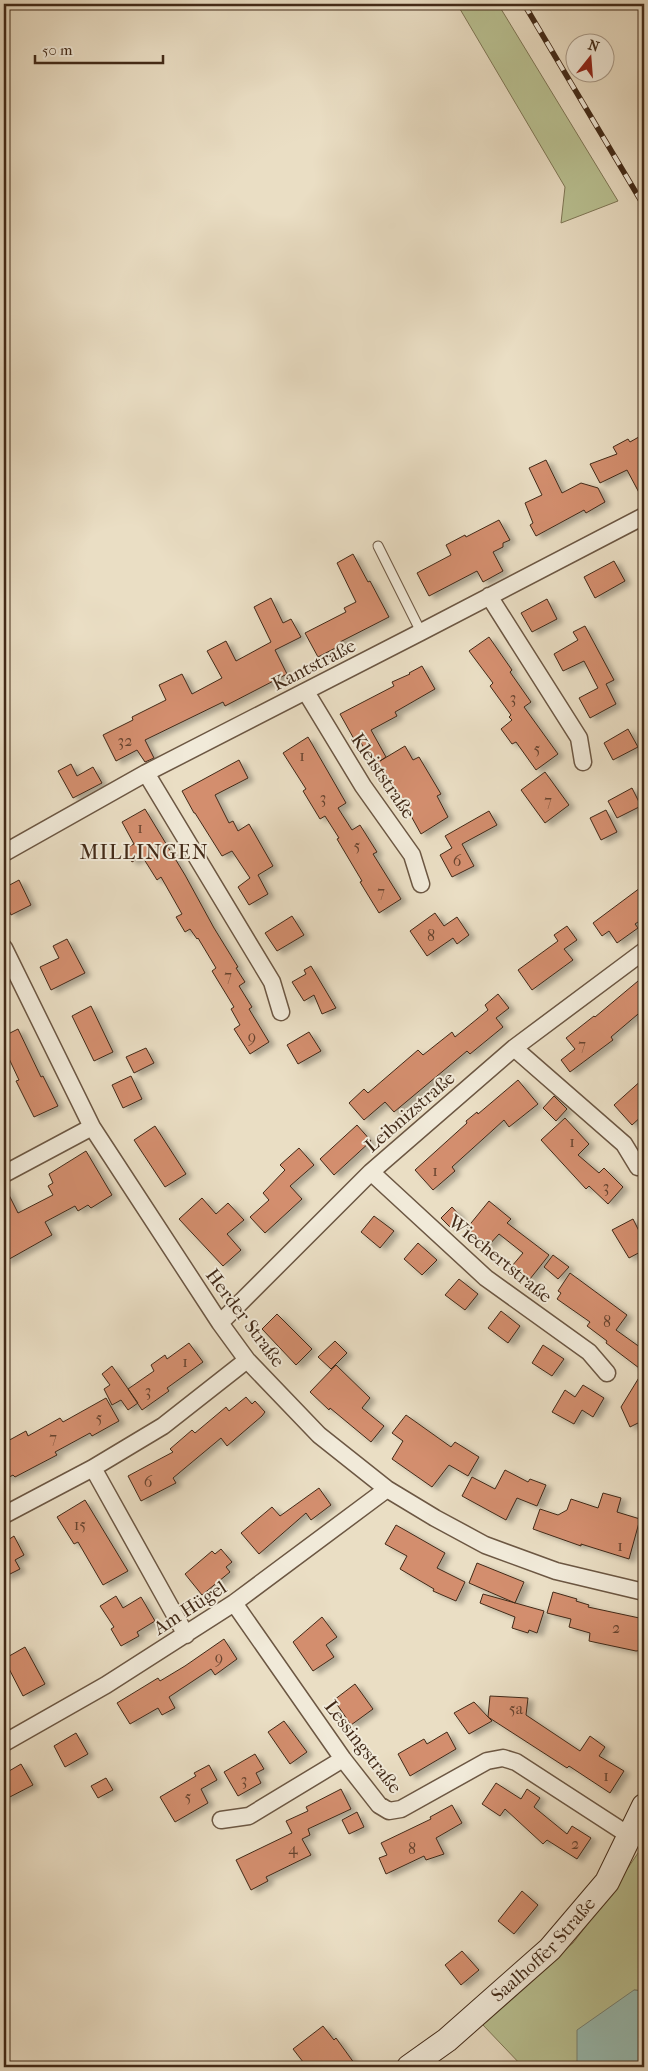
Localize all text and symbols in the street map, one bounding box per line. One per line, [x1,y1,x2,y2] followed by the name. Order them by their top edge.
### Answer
[35,32,162,64] scale bar
[566,32,616,82] north arrow
[586,36,602,56] text: N
[42,41,73,59] text: 50 m
[268,635,360,695] street label: Kantstraße
[510,688,516,707] house number: 3
[346,729,420,823] street label: Kleiststraße
[118,731,132,750] house number: 32
[534,739,541,758] house number: 5
[299,746,305,765] house number: 1
[320,788,326,807] house number: 3
[544,791,552,810] house number: 7
[137,818,143,837] house number: 1
[354,836,361,855] house number: 5
[79,840,209,864] district label: MILLINGEN
[453,851,462,870] house number: 6
[377,882,385,901] house number: 7
[427,926,435,945] house number: 8
[224,966,232,985] house number: 7
[248,1027,256,1046] house number: 9
[578,1035,586,1054] house number: 7
[361,1067,459,1157] street label: Leibnizstraße
[569,1132,575,1151] house number: 1
[432,1161,438,1180] house number: 1
[603,1177,609,1196] house number: 3
[443,1210,556,1308] street label: Wiechertstraße
[201,1265,289,1371] street label: Herder Straße
[603,1312,611,1331] house number: 8
[182,1352,188,1371] house number: 1
[145,1381,151,1400] house number: 3
[96,1408,103,1427] house number: 5
[49,1428,57,1447] house number: 7
[144,1472,153,1491] house number: 6
[74,1515,86,1534] house number: 15
[617,1536,623,1555] house number: 1
[149,1576,231,1640] street label: Am Hügel
[612,1618,620,1637] house number: 2
[215,1648,223,1667] house number: 9
[320,1696,406,1798] street label: Lessingstraße
[509,1699,524,1718] house number: 5a
[603,1766,609,1785] house number: 1
[241,1770,247,1789] house number: 3
[185,1787,192,1806] house number: 5
[571,1834,579,1853] house number: 2
[288,1839,298,1858] house number: 4
[408,1839,416,1858] house number: 8
[487,1893,600,2007] street label: Saalhoffer Straße

